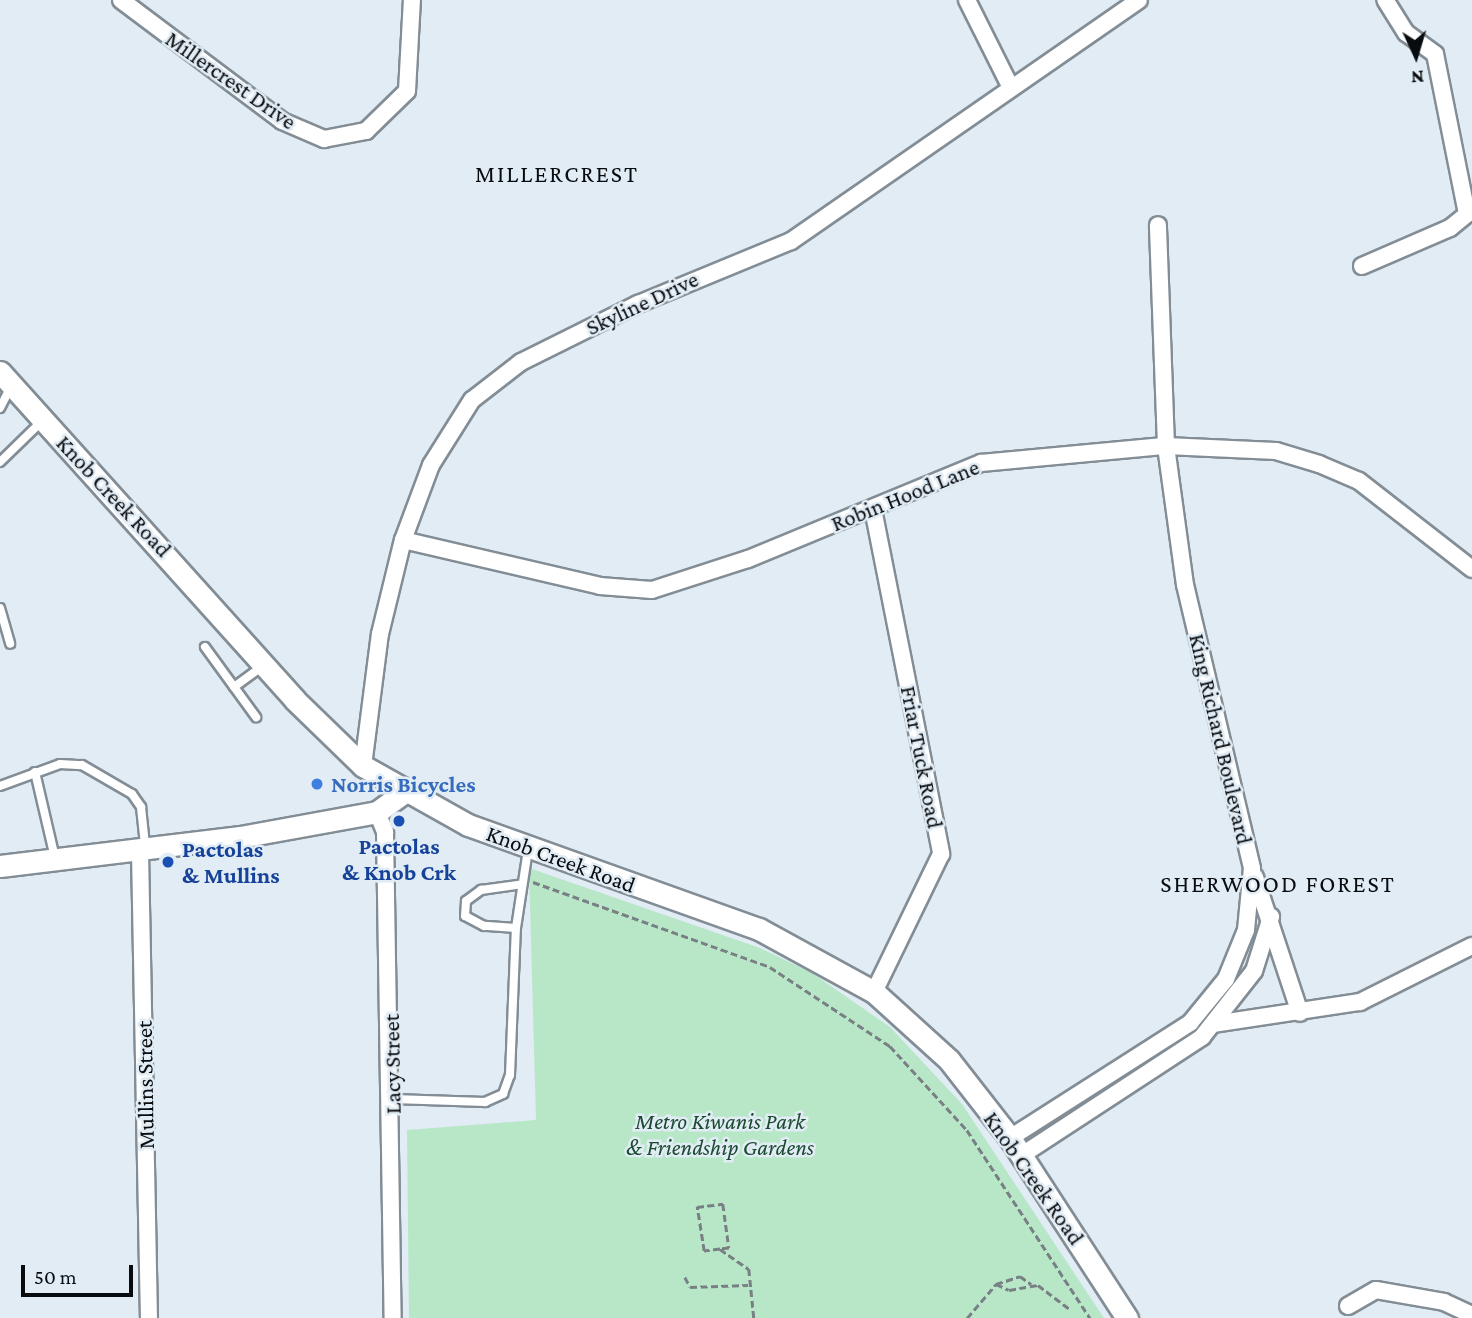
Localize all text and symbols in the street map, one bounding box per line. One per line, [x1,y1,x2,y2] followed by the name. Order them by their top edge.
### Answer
[1381,21,1451,91] north arrow
[160,25,302,135] street label: Millercrest Drive
[1410,67,1425,88] text: N
[476,160,638,188] district label: MILLERCREST
[581,265,703,341] street label: Skyline Drive
[51,429,177,563] street label: Knob Creek Road
[827,453,983,537] street label: Robin Hood Lane
[1183,631,1259,847] street label: King Richard Boulevard
[895,683,949,831] street label: Friar Tuck Road
[331,770,476,798] place label: Norris Bicycles
[309,776,325,792] marker: Norris Bicycles
[391,813,407,829] marker: Pactolas & Knob Crk
[483,819,639,899] street label: Knob Creek Road
[342,832,456,886] place label: Pactolas & Knob Crk
[182,835,280,889] place label: Pactolas & Mullins
[160,854,176,870] marker: Pactolas & Mullins
[1162,870,1394,898] district label: SHERWOOD FOREST
[377,1014,407,1114] street label: Lacy Street
[130,1020,160,1150] street label: Mullins Street
[978,1106,1090,1250] street label: Knob Creek Road
[626,1107,814,1161] park label: Metro Kiwanis Park & Friendship Gardens
[24,1252,136,1296] scale bar
[34,1265,77,1289] text: 50 m

